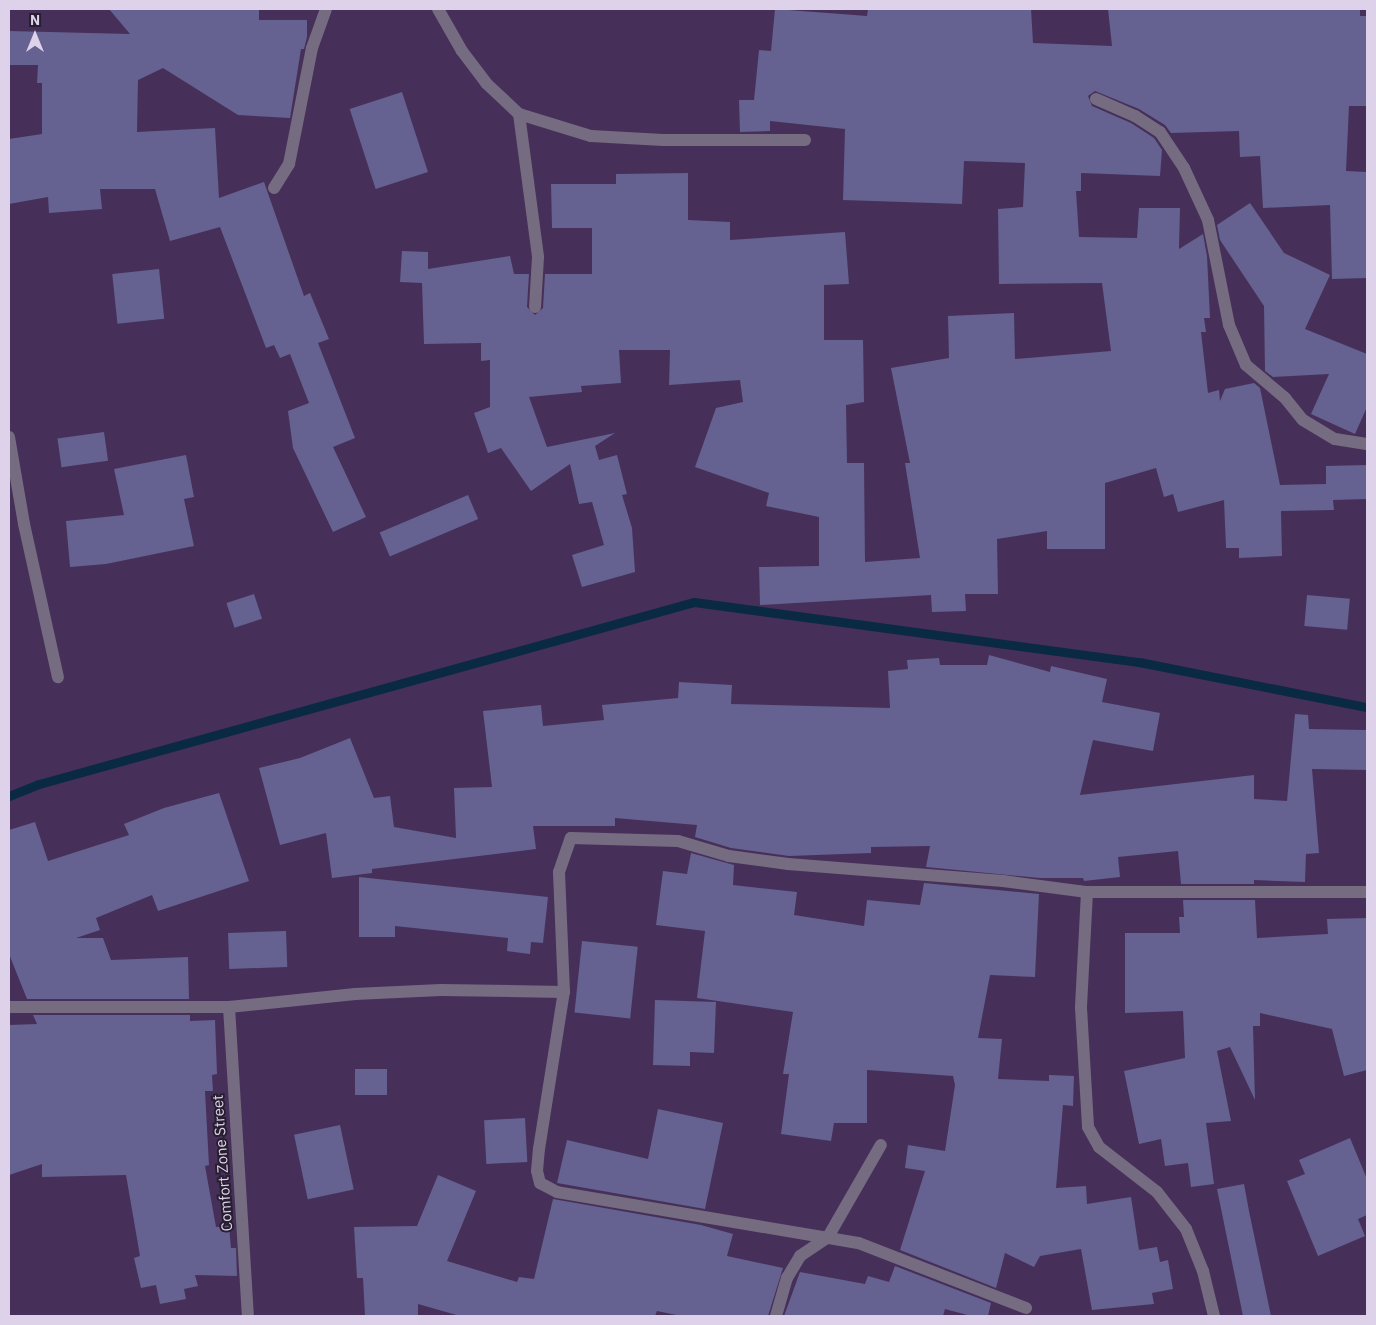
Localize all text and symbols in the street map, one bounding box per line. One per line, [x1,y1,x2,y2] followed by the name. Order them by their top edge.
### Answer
[10,10,60,60] north arrow
[30,11,40,29] text: N
[208,1094,236,1232] street label: Comfort Zone Street

